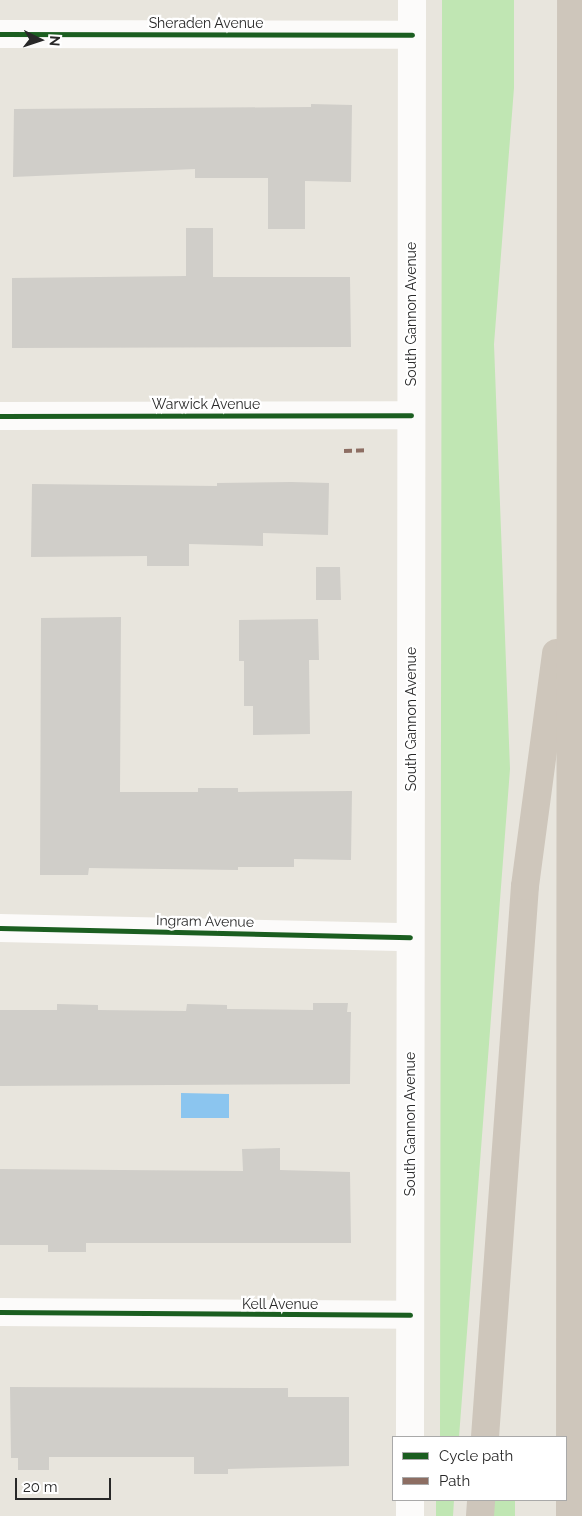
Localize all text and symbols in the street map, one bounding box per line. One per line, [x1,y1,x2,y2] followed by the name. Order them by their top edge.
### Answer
[15,15,65,65] north arrow
[148,15,264,31] street label: Sheraden Avenue
[47,35,63,47] text: N
[403,242,419,386] street label: South Gannon Avenue
[152,396,260,412] street label: Warwick Avenue
[403,647,419,791] street label: South Gannon Avenue
[156,912,254,930] street label: Ingram Avenue
[402,1052,418,1196] street label: South Gannon Avenue
[241,1296,319,1312] street label: Kell Avenue
[392,1436,567,1501] legend
[439,1447,513,1465] text: Cycle path
[18,1468,114,1500] scale bar
[439,1472,470,1490] text: Path
[23,1478,58,1496] text: 20 m

